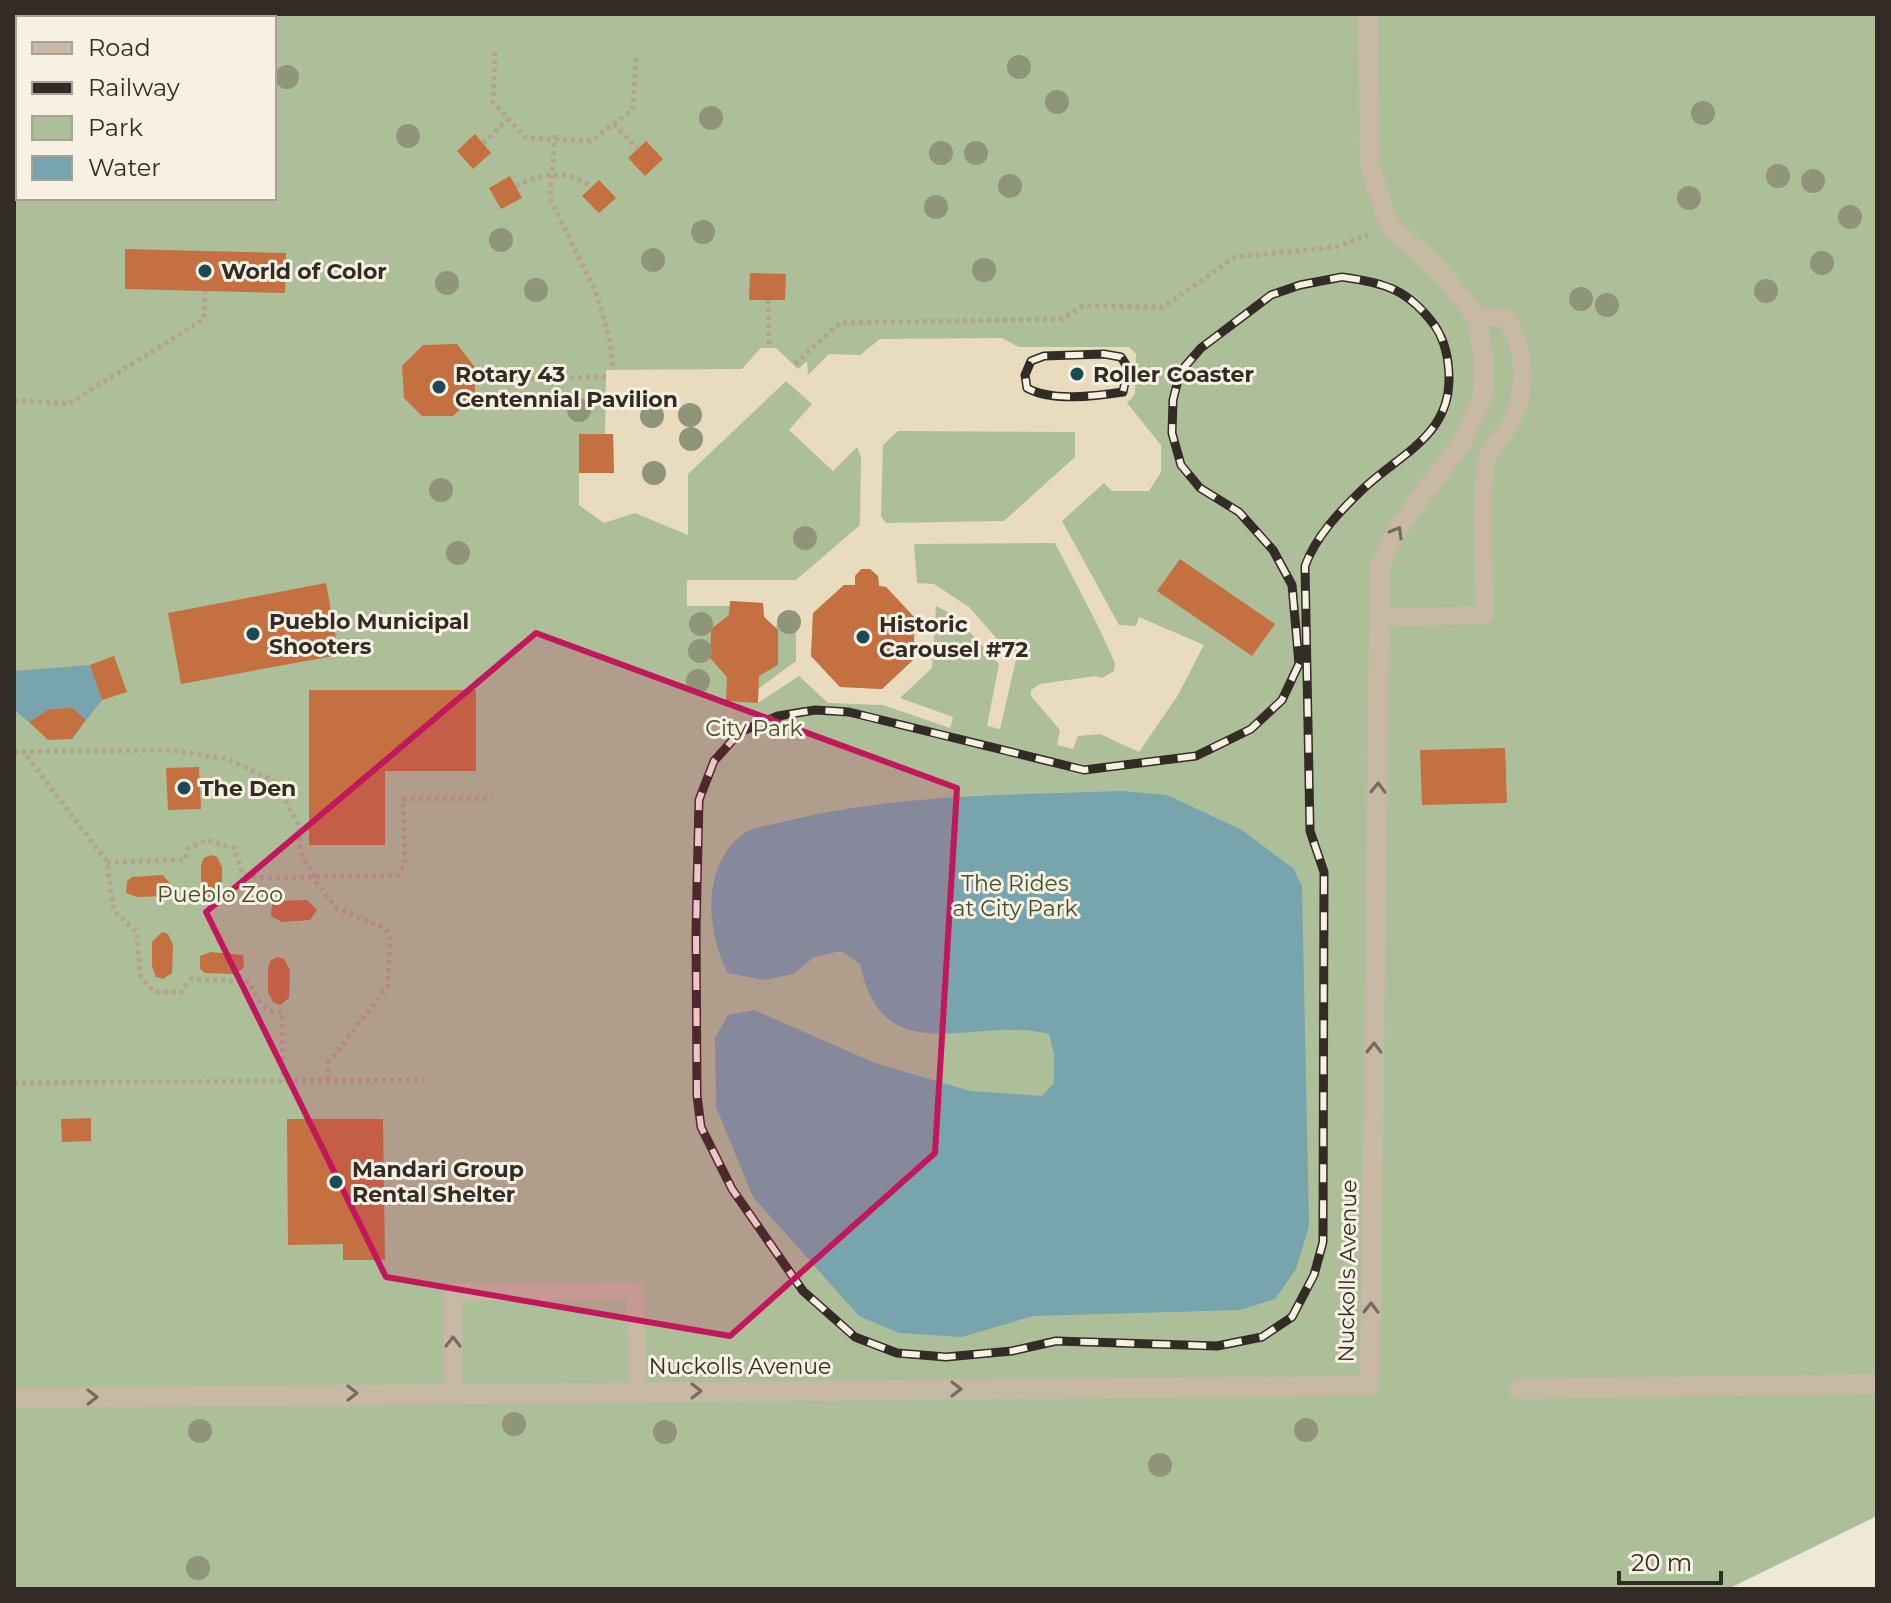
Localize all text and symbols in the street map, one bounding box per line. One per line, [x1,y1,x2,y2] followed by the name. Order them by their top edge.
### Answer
[16,16,276,200] legend
[88,33,151,62] text: Road
[88,73,180,102] text: Railway
[88,113,143,142] text: Park
[88,153,161,182] text: Water
[221,258,387,285] place label: World of Color
[196,262,214,280] marker: World of Color
[455,361,678,413] place label: Rotary 43 Centennial Pavilion
[1093,361,1254,388] place label: Roller Coaster
[1068,365,1086,383] marker: Roller Coaster
[430,378,448,396] marker: Rotary 43 Centennial Pavilion
[1387,526,1403,541] one-way arrow
[269,608,469,660] place label: Pueblo Municipal Shooters
[879,611,1028,663] place label: Historic Carousel #72
[244,625,262,643] marker: Pueblo Municipal Shooters
[854,628,872,646] marker: Historic Carousel #72
[705,715,804,742] park label: City Park
[200,775,296,802] place label: The Den
[175,779,193,797] marker: The Den
[1369,781,1387,794] one-way arrow
[952,870,1078,922] park label: The Rides at City Park
[157,881,283,908] park label: Pueblo Zoo
[1366,1041,1383,1054] one-way arrow
[352,1156,524,1208] place label: Mandari Group Rental Shelter
[327,1173,345,1191] marker: Mandari Group Rental Shelter
[1332,1179,1363,1363] street label: Nuckolls Avenue
[1362,1301,1380,1314] one-way arrow
[444,1335,462,1348] one-way arrow
[649,1353,831,1380] street label: Nuckolls Avenue
[950,1380,963,1398] one-way arrow
[690,1382,703,1400] one-way arrow
[346,1385,359,1402] one-way arrow
[86,1388,99,1406] one-way arrow
[1619,1535,1721,1585] scale bar
[1631,1548,1692,1577] text: 20 m

